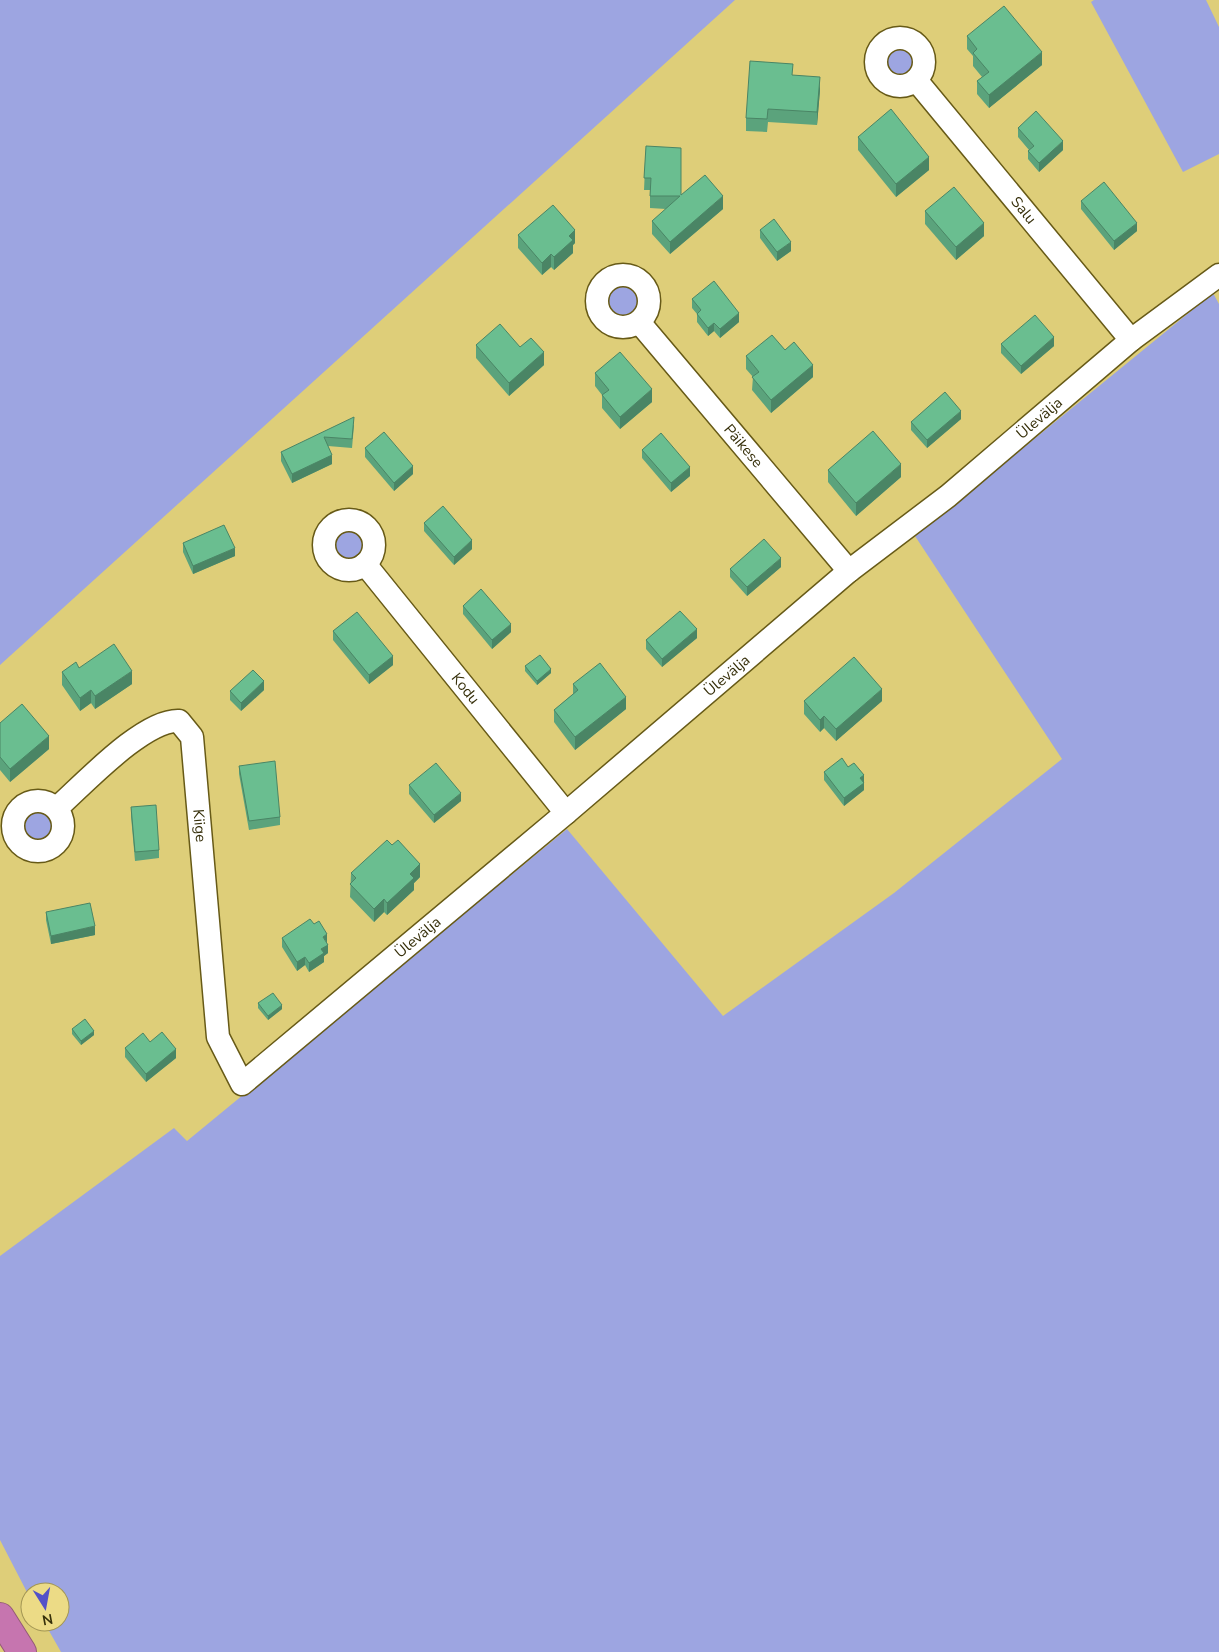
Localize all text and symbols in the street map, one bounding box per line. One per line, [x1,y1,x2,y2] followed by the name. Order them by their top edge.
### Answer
[1006,192,1041,228] street label: Salu
[1012,393,1067,443] street label: Ülevälja
[719,420,768,472] street label: Päikese
[700,650,754,701] street label: Ülevälja
[447,669,484,708] street label: Kodu
[188,808,211,843] street label: Kiige
[390,912,445,962] street label: Ülevälja
[20,1582,70,1632] north arrow
[40,1609,54,1630] text: N

